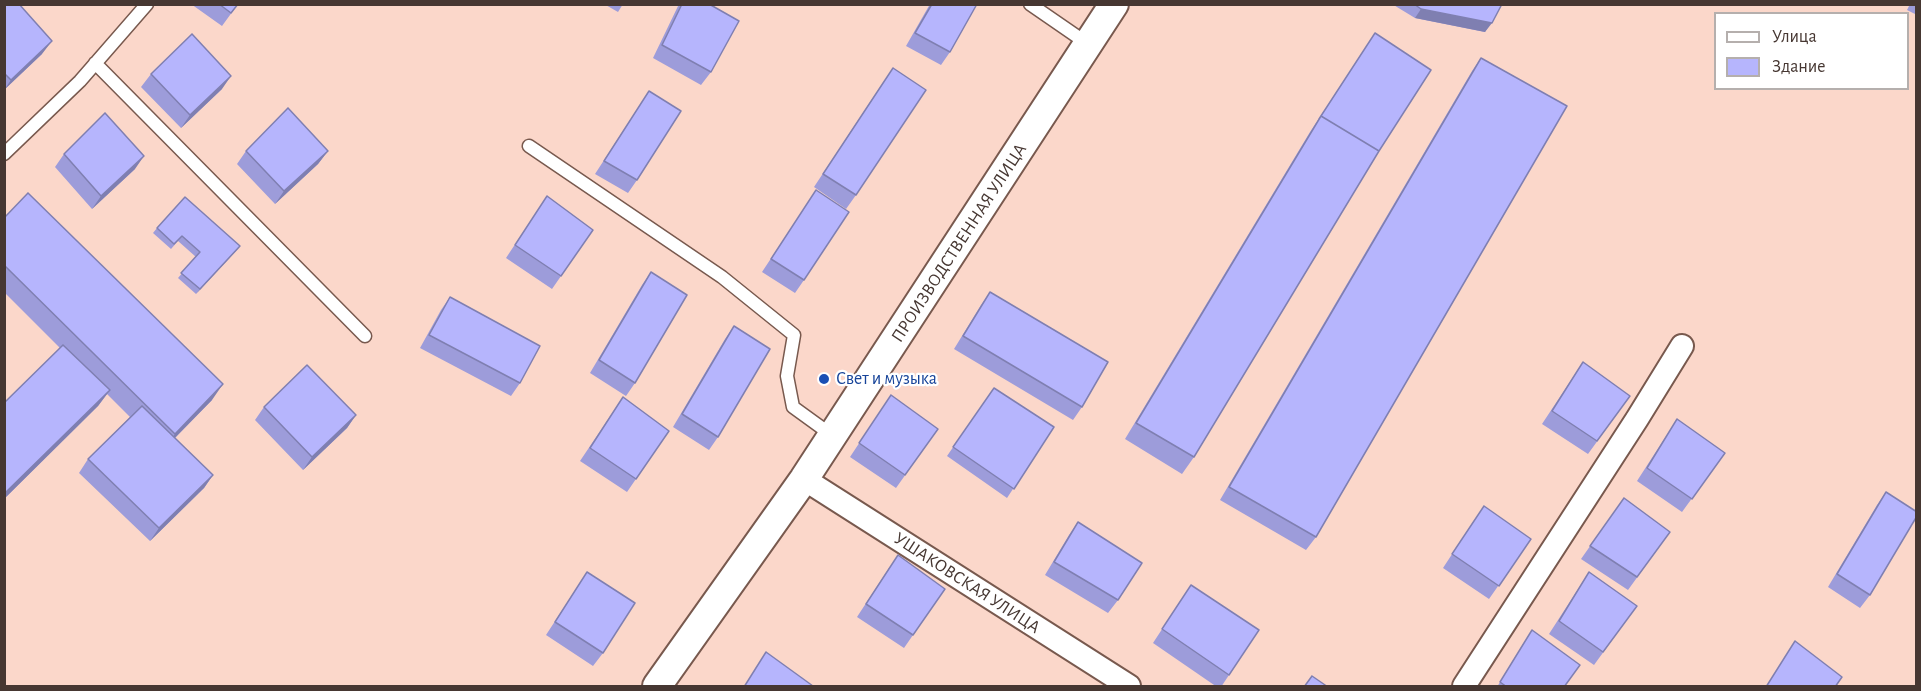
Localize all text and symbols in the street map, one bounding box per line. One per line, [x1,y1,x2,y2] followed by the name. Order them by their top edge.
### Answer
[1714,12,1909,90] legend
[1772,28,1817,46] text: Улица
[1772,58,1826,76] text: Здание
[887,140,1031,346] street label: ПРОИЗВОДСТВЕННАЯ УЛИЦА
[836,368,937,390] place label: Свет и музыка
[817,372,831,386] marker: Свет и музыка
[890,528,1044,638] street label: УШАКОВСКАЯ УЛИЦА

